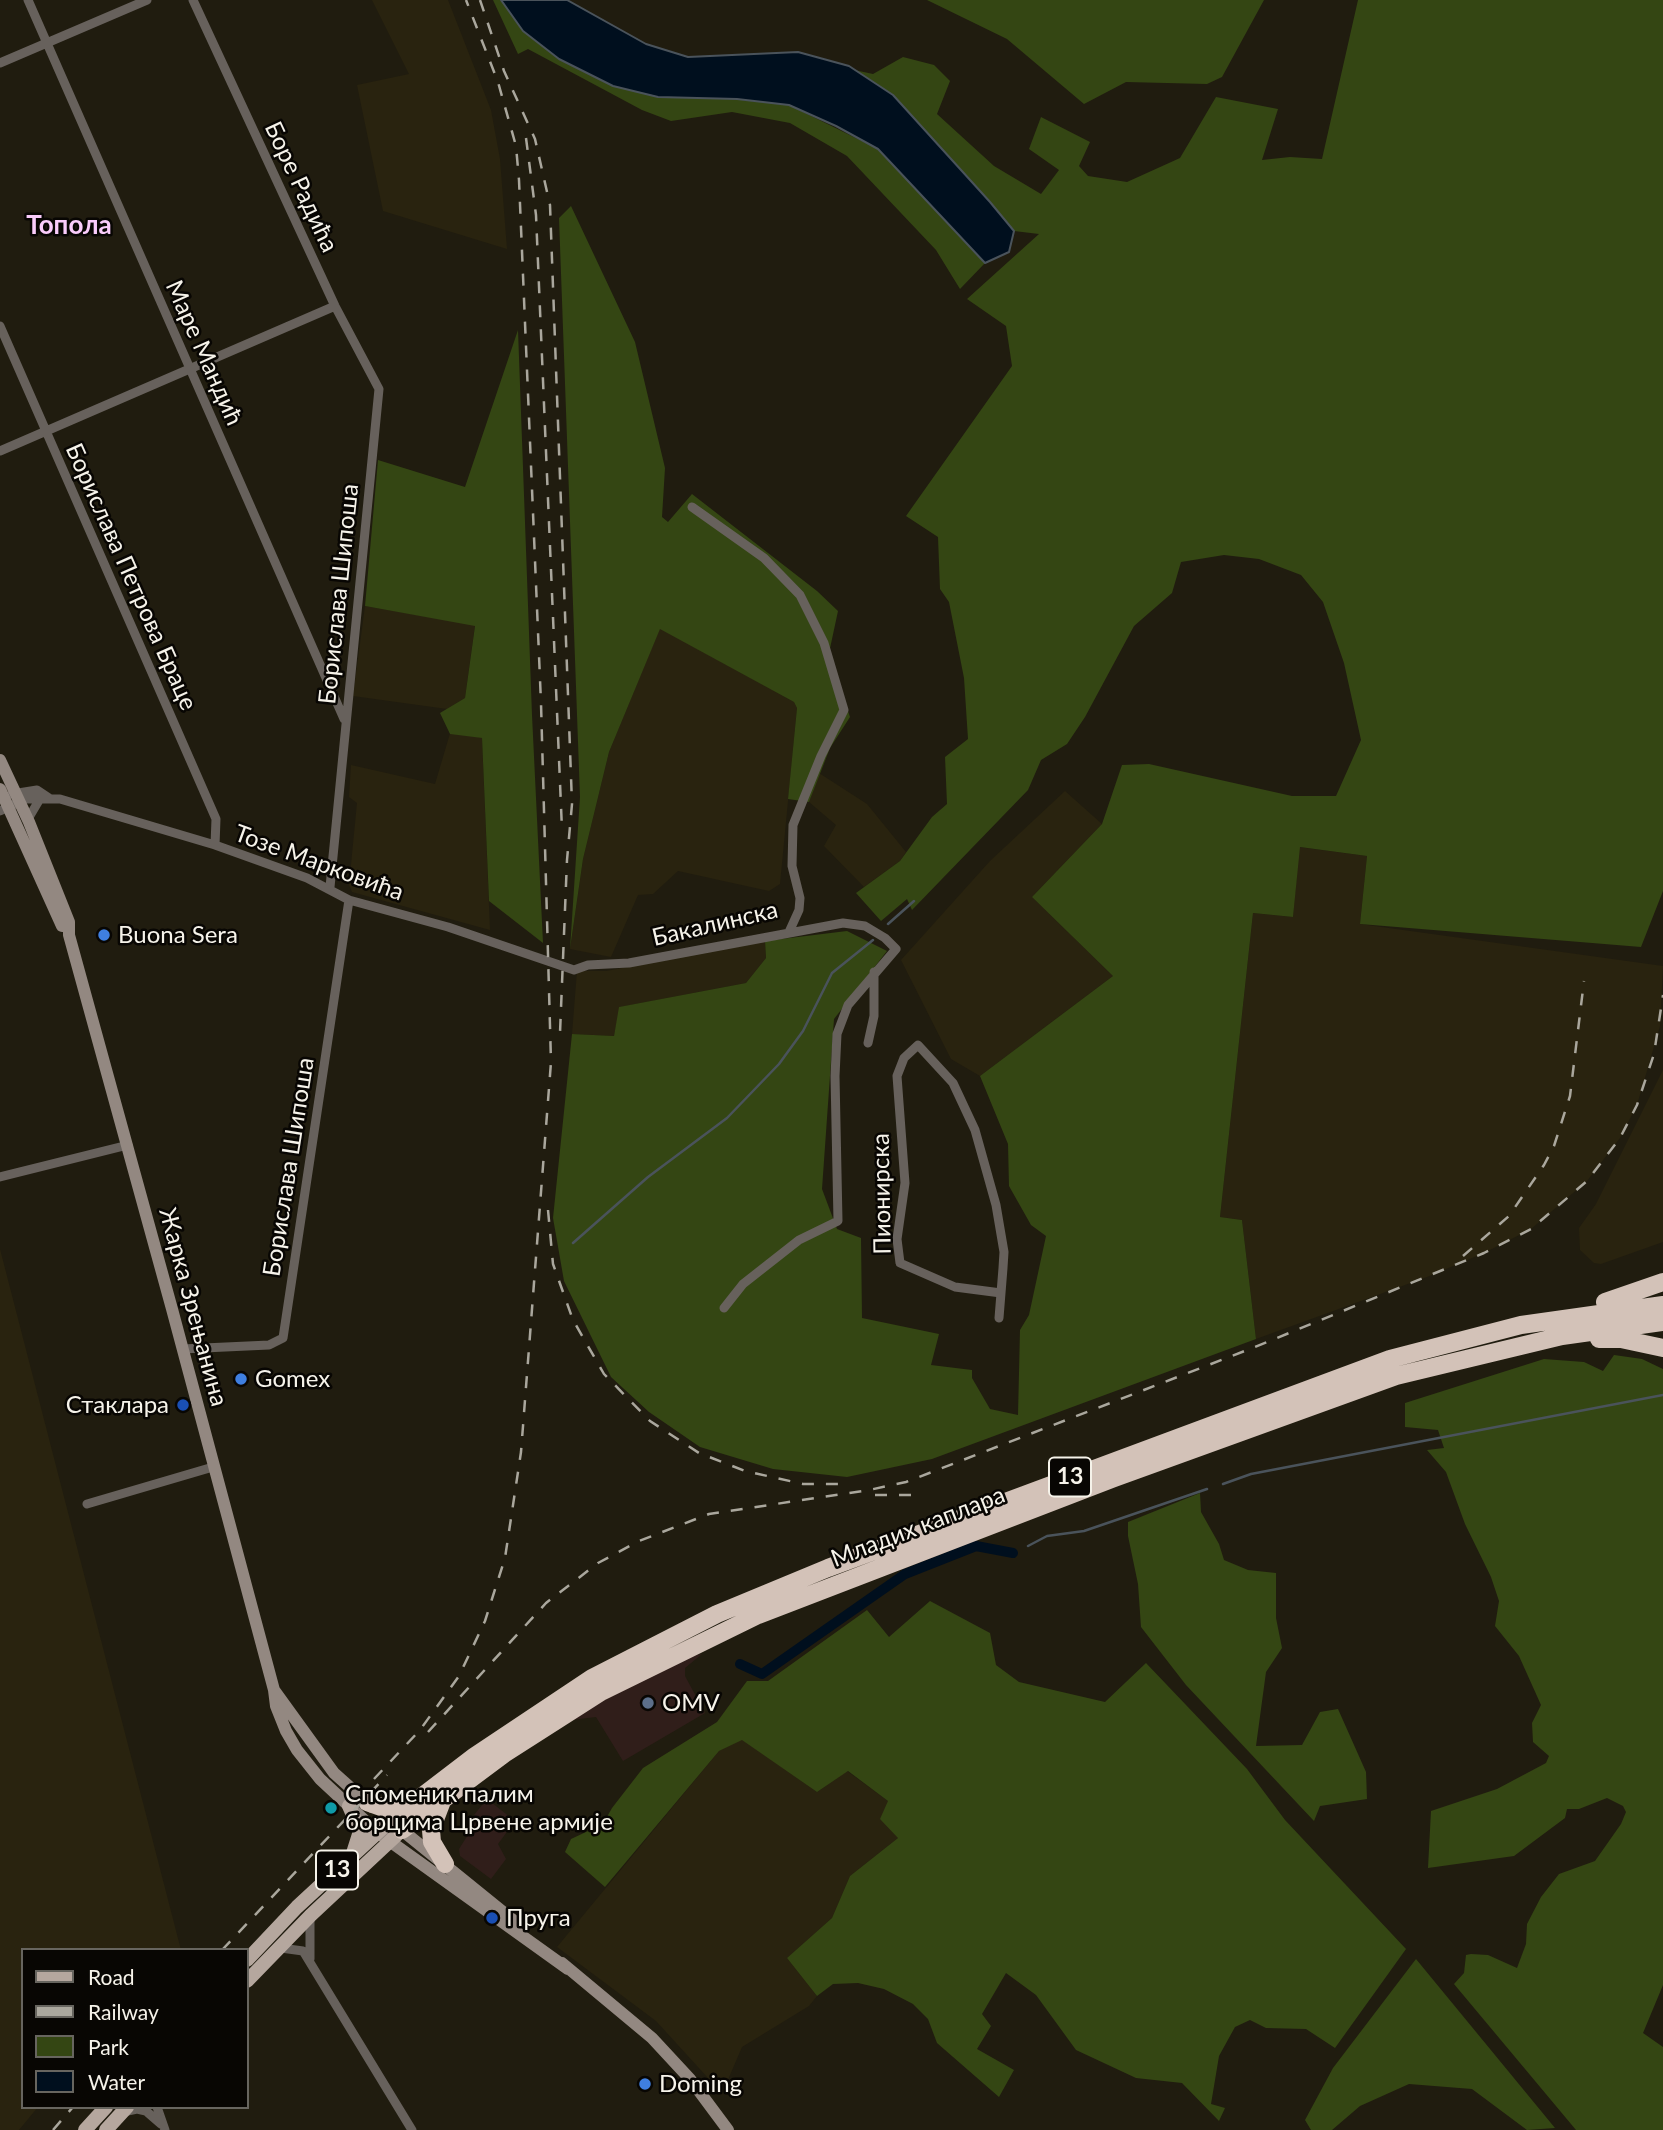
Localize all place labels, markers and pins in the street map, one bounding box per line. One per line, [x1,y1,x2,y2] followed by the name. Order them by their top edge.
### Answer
[118,921,238,949] place label: Buona Sera
[96,927,112,943] marker: Buona Sera
[255,1365,330,1393] place label: Gomex
[233,1371,249,1387] marker: Gomex
[66,1391,169,1419] place label: Стаклара
[175,1397,191,1413] marker: Стаклара
[662,1689,720,1717] place label: OMV
[640,1695,656,1711] marker: OMV
[345,1780,613,1836] place label: Споменик палим борцима Црвене армије
[323,1800,339,1816] marker: Споменик палим борцима Црвене армије
[506,1904,571,1932] place label: Пруга
[484,1910,500,1926] marker: Пруга
[659,2070,742,2098] place label: Doming
[637,2076,653,2092] marker: Doming

